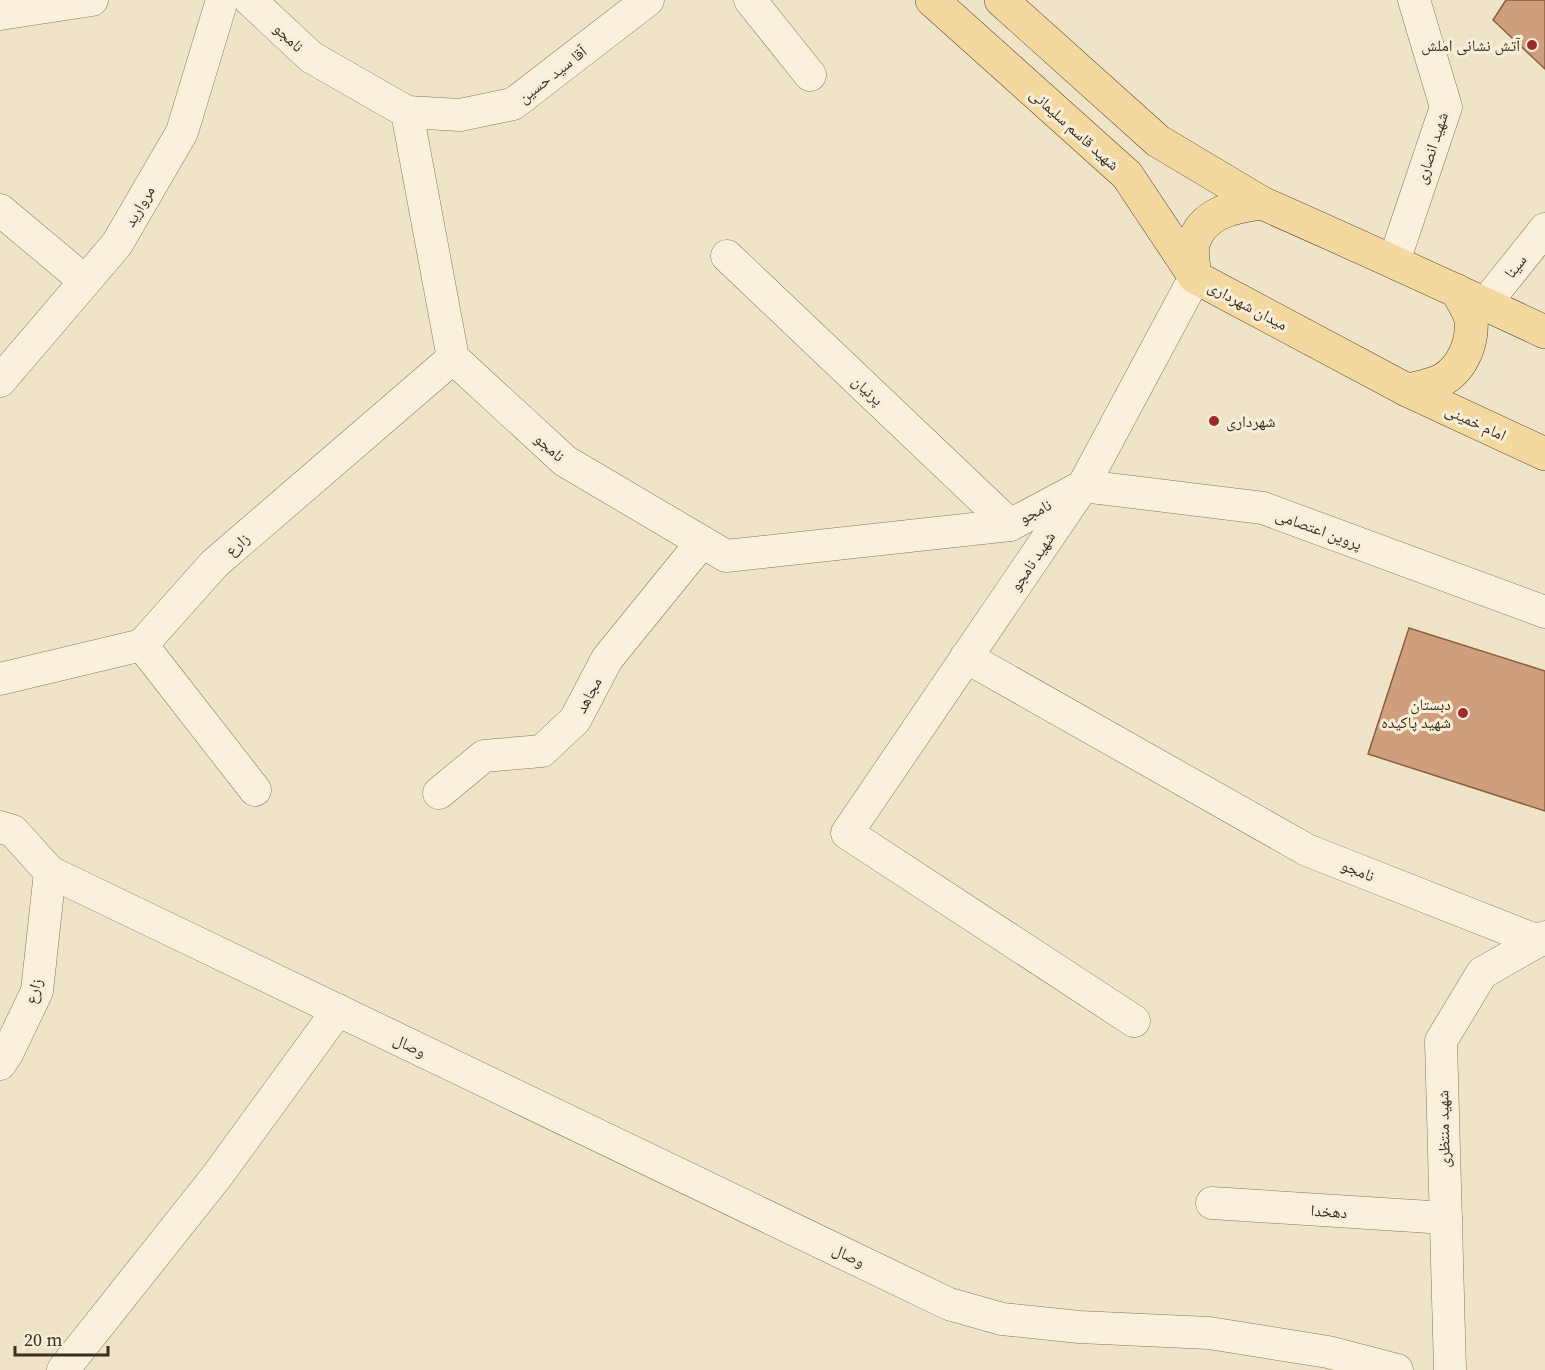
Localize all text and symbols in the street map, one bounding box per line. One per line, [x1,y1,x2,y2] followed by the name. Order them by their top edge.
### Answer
[269,17,309,57] street label: نامجو
[1421,34,1521,56] place label: آتش نشانی املش
[1525,38,1539,52] marker: آتش نشانی املش
[513,40,592,108] street label: آقا سید حسین
[1025,83,1125,175] street label: شهید قاسم سلیمانی
[1409,109,1453,187] street label: شهید انصاری
[118,181,160,231] street label: مروارید
[1499,249,1531,283] street label: سینا
[1204,275,1292,335] street label: میدان شهرداری
[847,370,889,410] street label: پرنیان
[1442,398,1510,446] street label: امام خمینی
[1226,410,1276,432] place label: شهرداری
[1207,414,1221,428] marker: شهرداری
[530,427,570,467] street label: نامجو
[1015,493,1055,529] street label: نامجو
[1273,503,1366,555] street label: پروین اعتصامی
[220,527,254,561] street label: زارع
[1004,527,1060,595] street label: شهید نامجو
[569,673,607,717] street label: مجاهد
[1381,693,1451,733] place label: دبستان شهید پاکیده
[1456,706,1470,720] marker: دبستان شهید پاکیده
[1338,853,1378,887] street label: نامجو
[19,976,47,1006] street label: زارع
[390,1028,430,1062] street label: وصال
[1431,1090,1455,1168] street label: شهید منتظری
[1310,1199,1348,1223] street label: دهخدا
[829,1238,869,1272] street label: وصال
[15,1319,108,1357] scale bar
[24,1327,62,1352] text: 20 m

